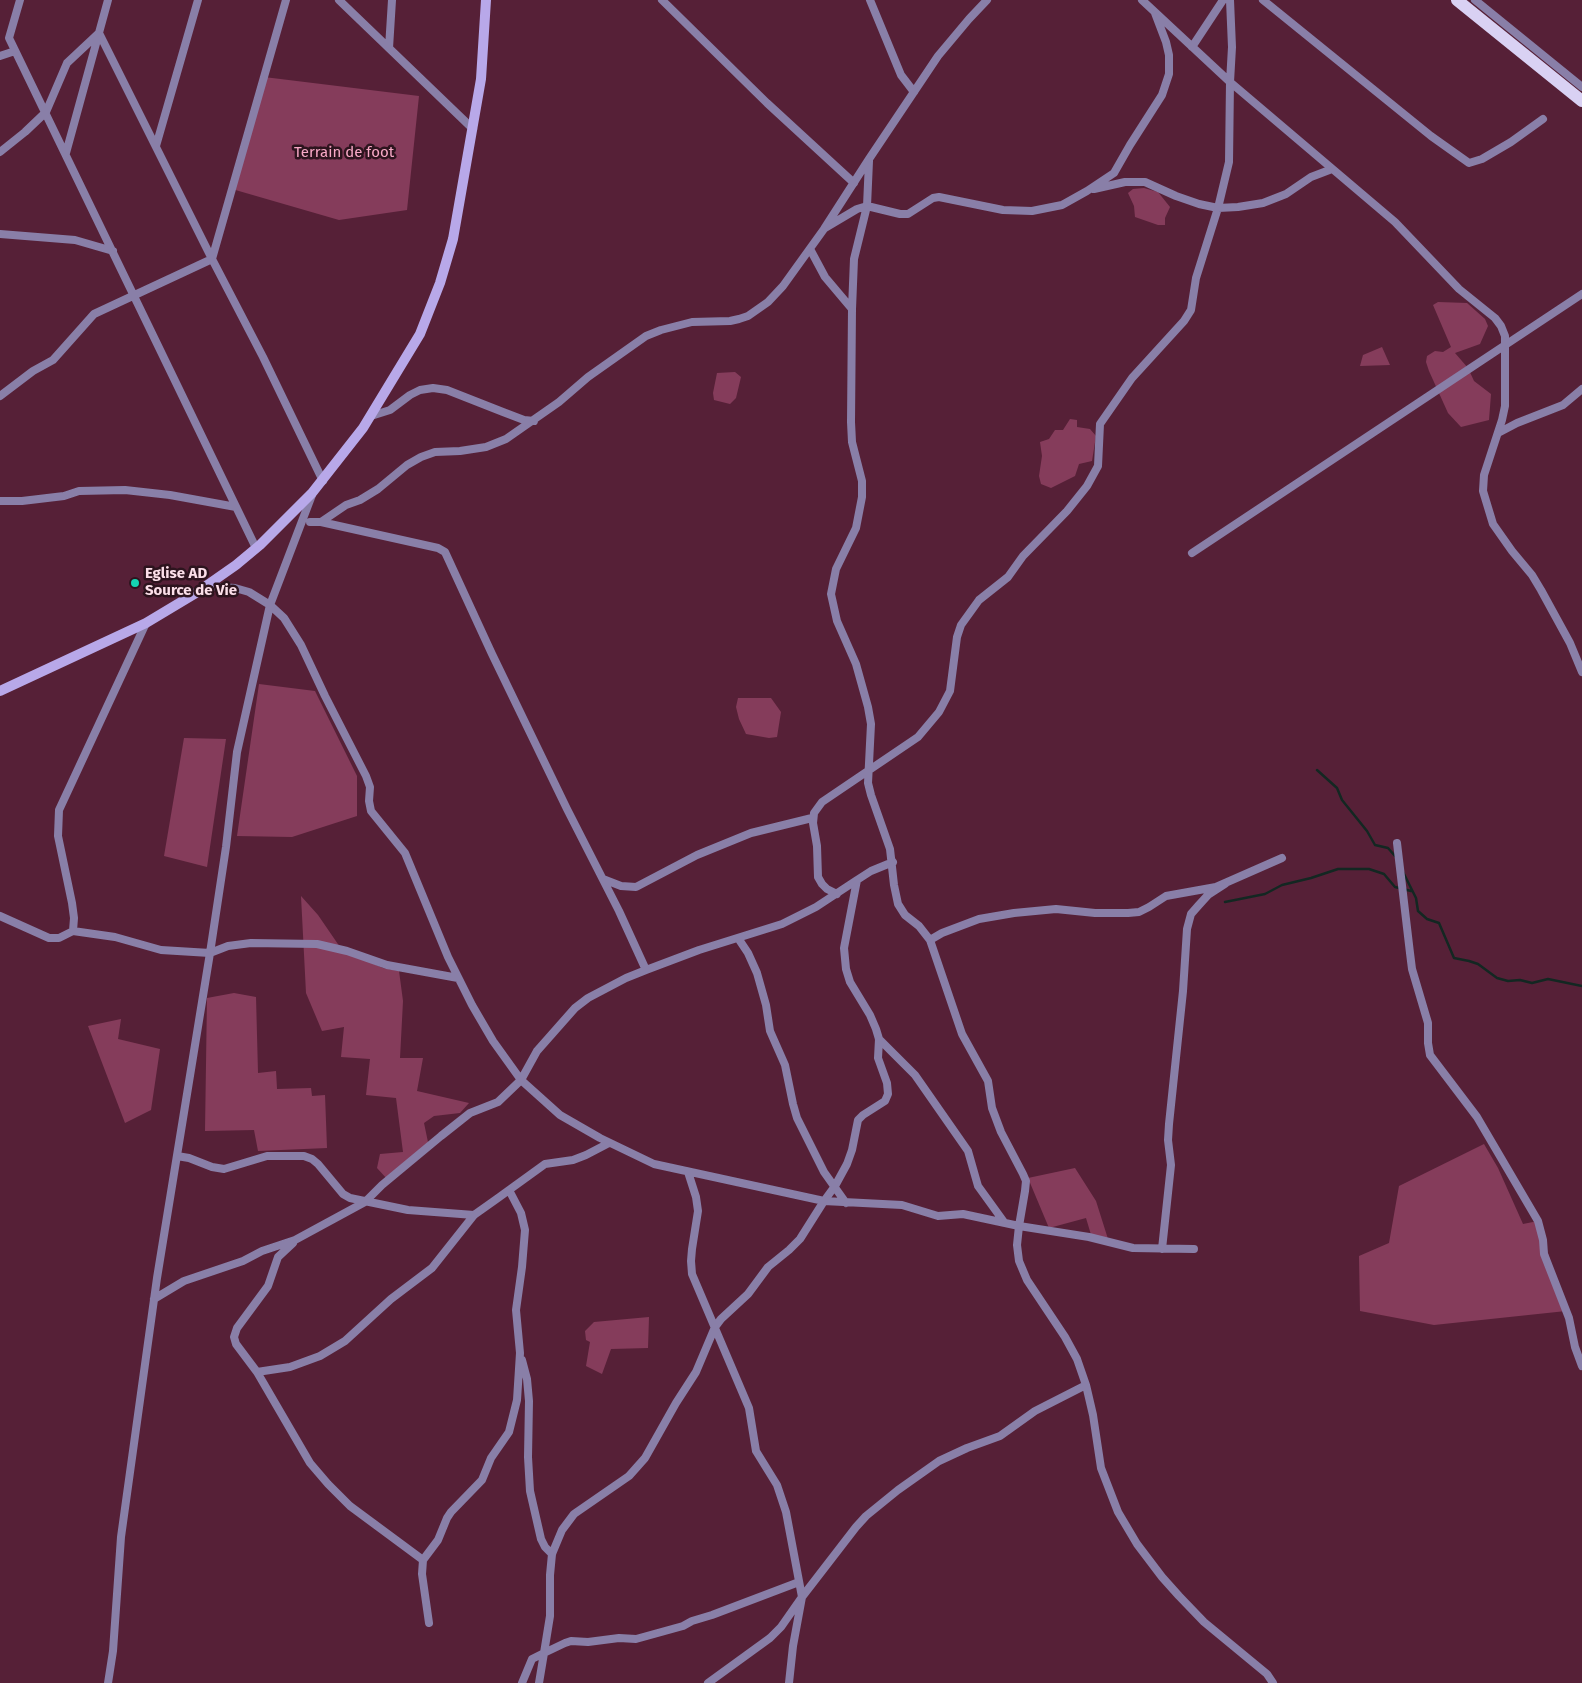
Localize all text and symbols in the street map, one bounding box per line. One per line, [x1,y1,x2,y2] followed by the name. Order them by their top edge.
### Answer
[294,144,394,162] park label: Terrain de foot
[145,565,237,600] place label: Eglise AD Source de Vie
[129,577,141,589] marker: Eglise AD Source de Vie

